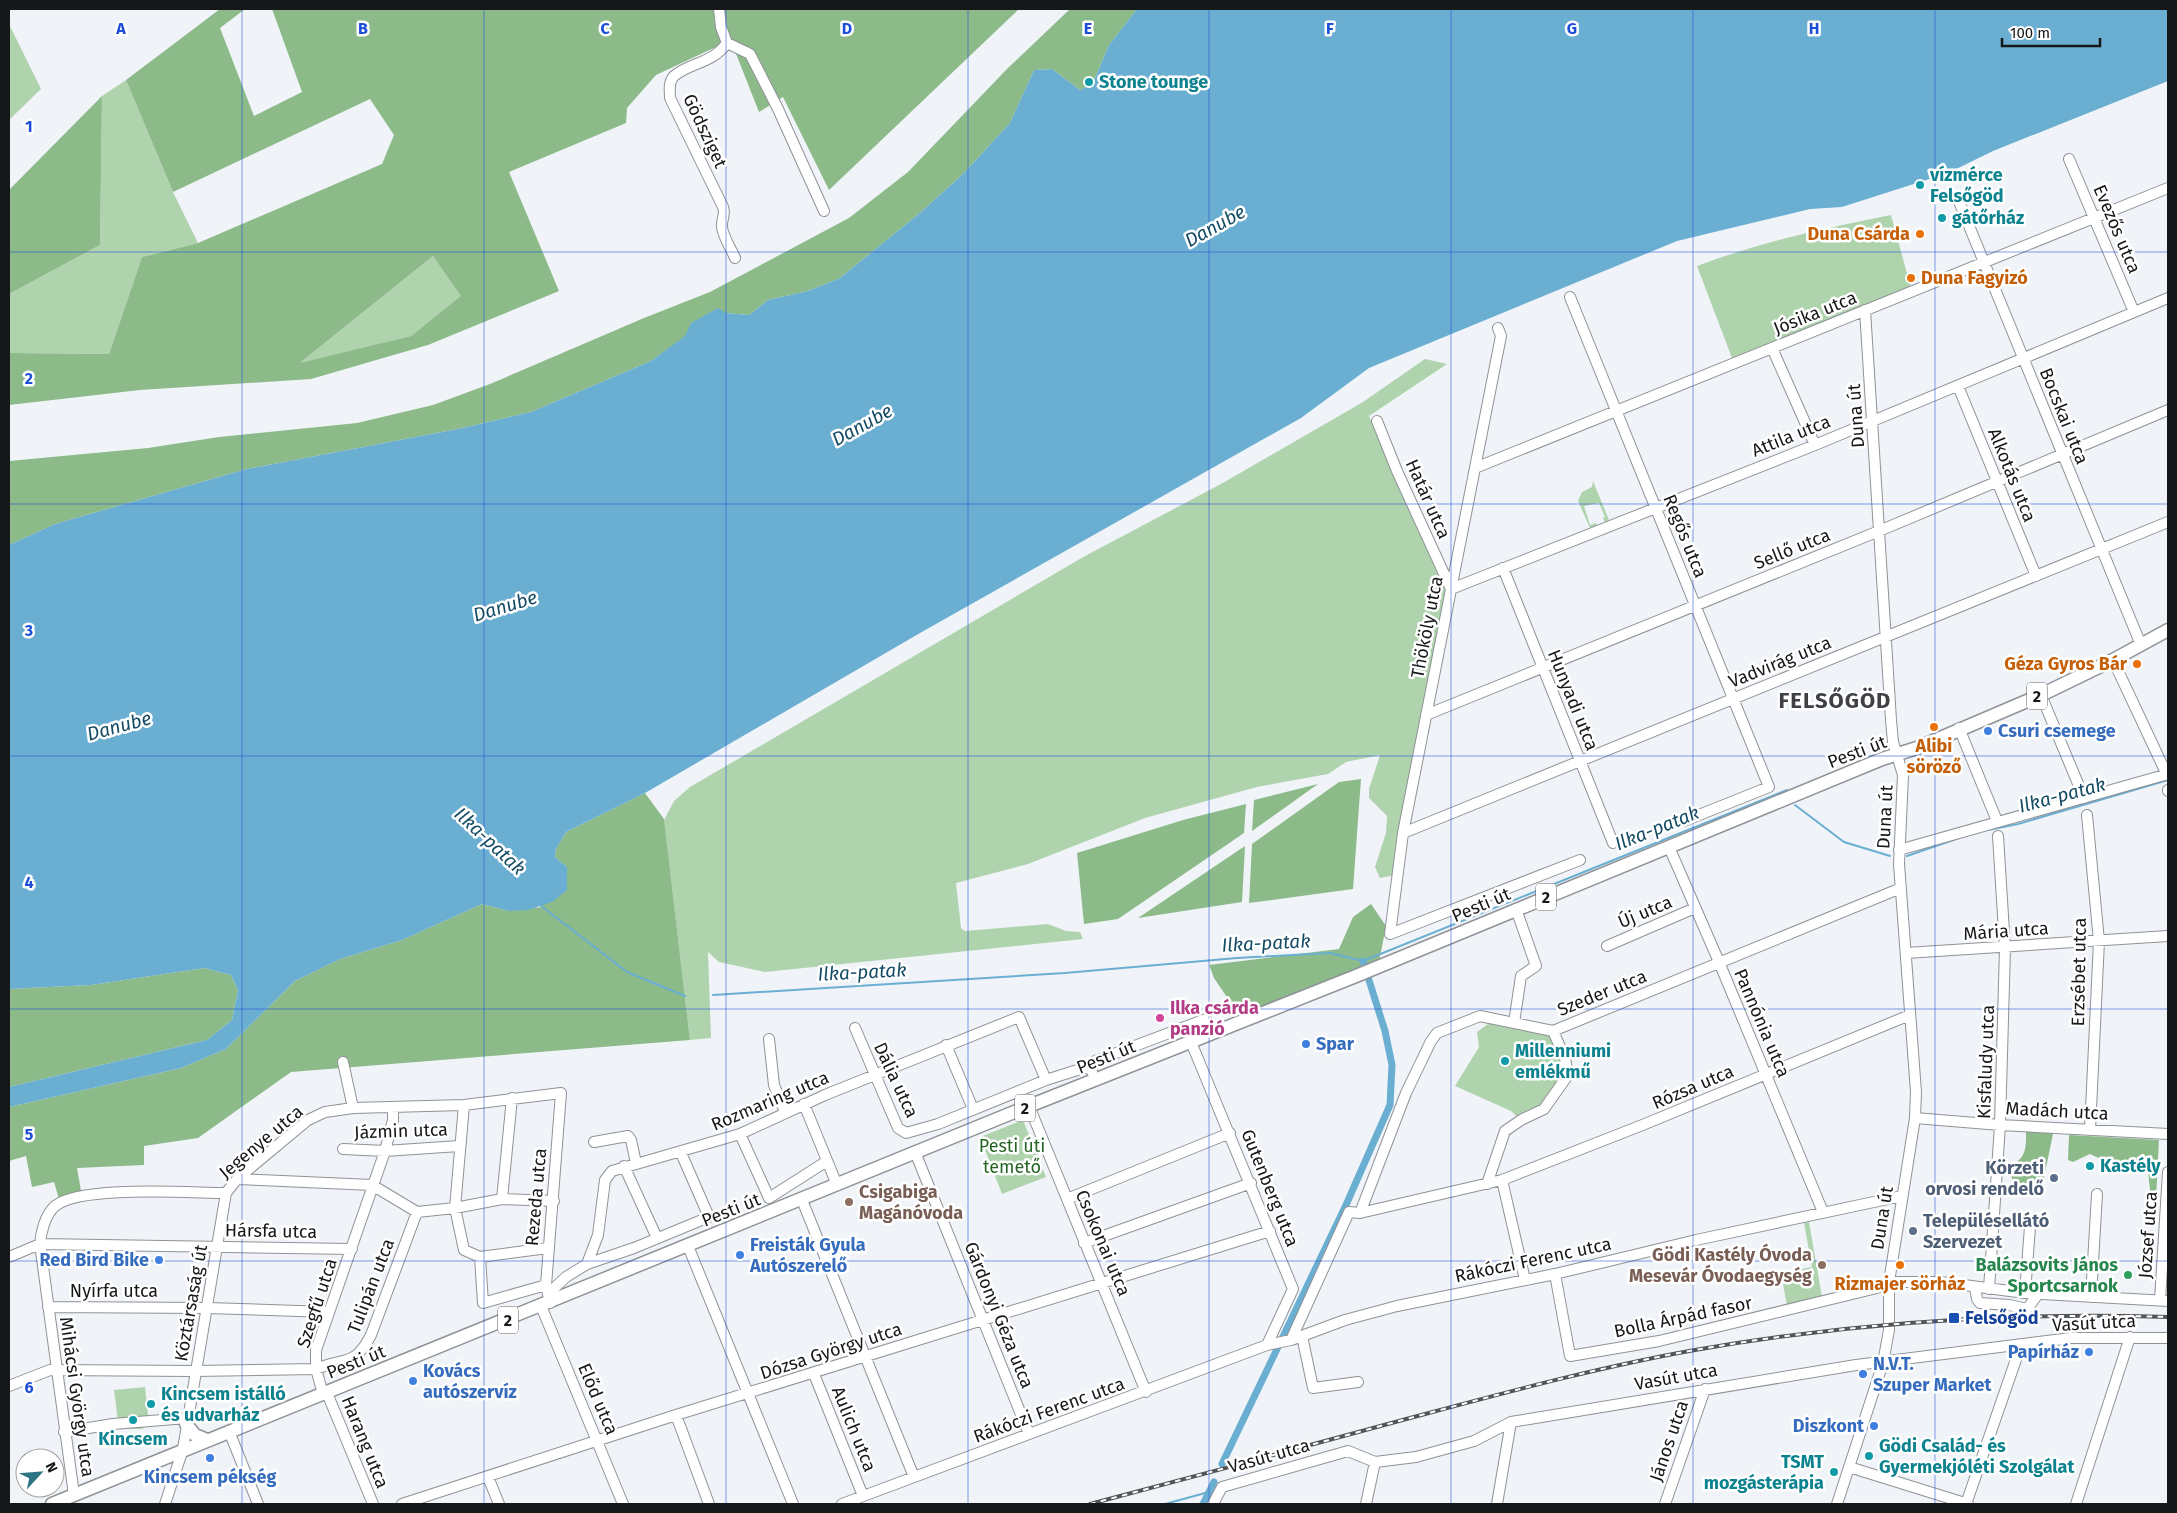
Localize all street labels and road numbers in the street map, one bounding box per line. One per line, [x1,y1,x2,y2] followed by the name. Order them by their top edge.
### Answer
[678,90,732,172] street label: Gödsziget
[2088,181,2146,277] street label: Evezős utca
[1770,286,1860,340] street label: Jósika utca
[2035,365,2093,467] street label: Bocskai utca
[1843,383,1869,449] street label: Duna út
[1748,410,1834,462] street label: Attila utca
[1983,425,2041,525] street label: Alkotás utca
[1401,456,1455,542] street label: Határ utca
[1658,491,1712,581] street label: Regős utca
[1751,524,1833,574] street label: Sellő utca
[1406,574,1448,680] street label: Thököly utca
[1725,631,1835,693] street label: Vadvirág utca
[1543,646,1603,754] street label: Hunyadi utca
[2027,682,2047,709] road number: 2
[1824,731,1890,773] street label: Pesti út
[1872,784,1898,850] street label: Duna út
[1448,883,1514,927] street label: Pesti út
[1536,884,1556,910] road number: 2
[1614,890,1675,933] street label: Új utca
[1963,917,2049,945] street label: Mária utca
[2067,917,2091,1027] street label: Erzsébet utca
[1554,965,1650,1021] street label: Szeder utca
[1729,965,1795,1081] street label: Pannónia utca
[1973,1004,1999,1120] street label: Kisfaludy utca
[1073,1035,1139,1079] street label: Pesti út
[869,1039,923,1121] street label: Dália utca
[1649,1060,1737,1114] street label: Rózsa utca
[708,1066,832,1136] street label: Rozmaring utca
[1015,1094,1035,1122] road number: 2
[2005,1097,2109,1125] street label: Madách utca
[215,1101,307,1183] street label: Jegenye utca
[354,1118,448,1144] street label: Jázmin utca
[1236,1126,1304,1250] street label: Gutenberg utca
[521,1147,551,1247] street label: Rezeda utca
[1866,1184,1898,1251] street label: Duna út
[1071,1186,1135,1300] street label: Csokonai utca
[698,1188,764,1232] street label: Pesti út
[2134,1191,2162,1279] street label: József utca
[225,1219,317,1243] street label: Hársfa utca
[1453,1233,1613,1287] street label: Rákóczi Ferenc utca
[343,1235,399,1337] street label: Tulipán utca
[960,1239,1038,1391] street label: Gárdonyi Géza utca
[170,1242,212,1363] street label: Köztársaság út
[292,1255,342,1351] street label: Szegfű utca
[70,1280,158,1302] street label: Nyírfa utca
[1612,1291,1754,1342] street label: Bolla Árpád fasor
[498,1306,518,1334] road number: 2
[2051,1310,2137,1336] street label: Vasút utca
[55,1315,99,1479] street label: Mihácsi György utca
[757,1318,905,1384] street label: Dózsa György utca
[323,1340,389,1384] street label: Pesti út
[1633,1359,1719,1395] street label: Vasút utca
[573,1360,623,1438] street label: Előd utca
[970,1372,1128,1448] street label: Rákóczi Ferenc utca
[827,1383,881,1475] street label: Aulich utca
[336,1393,394,1491] street label: Harang utca
[1645,1398,1693,1484] street label: János utca
[1226,1434,1312,1478] street label: Vasút utca

